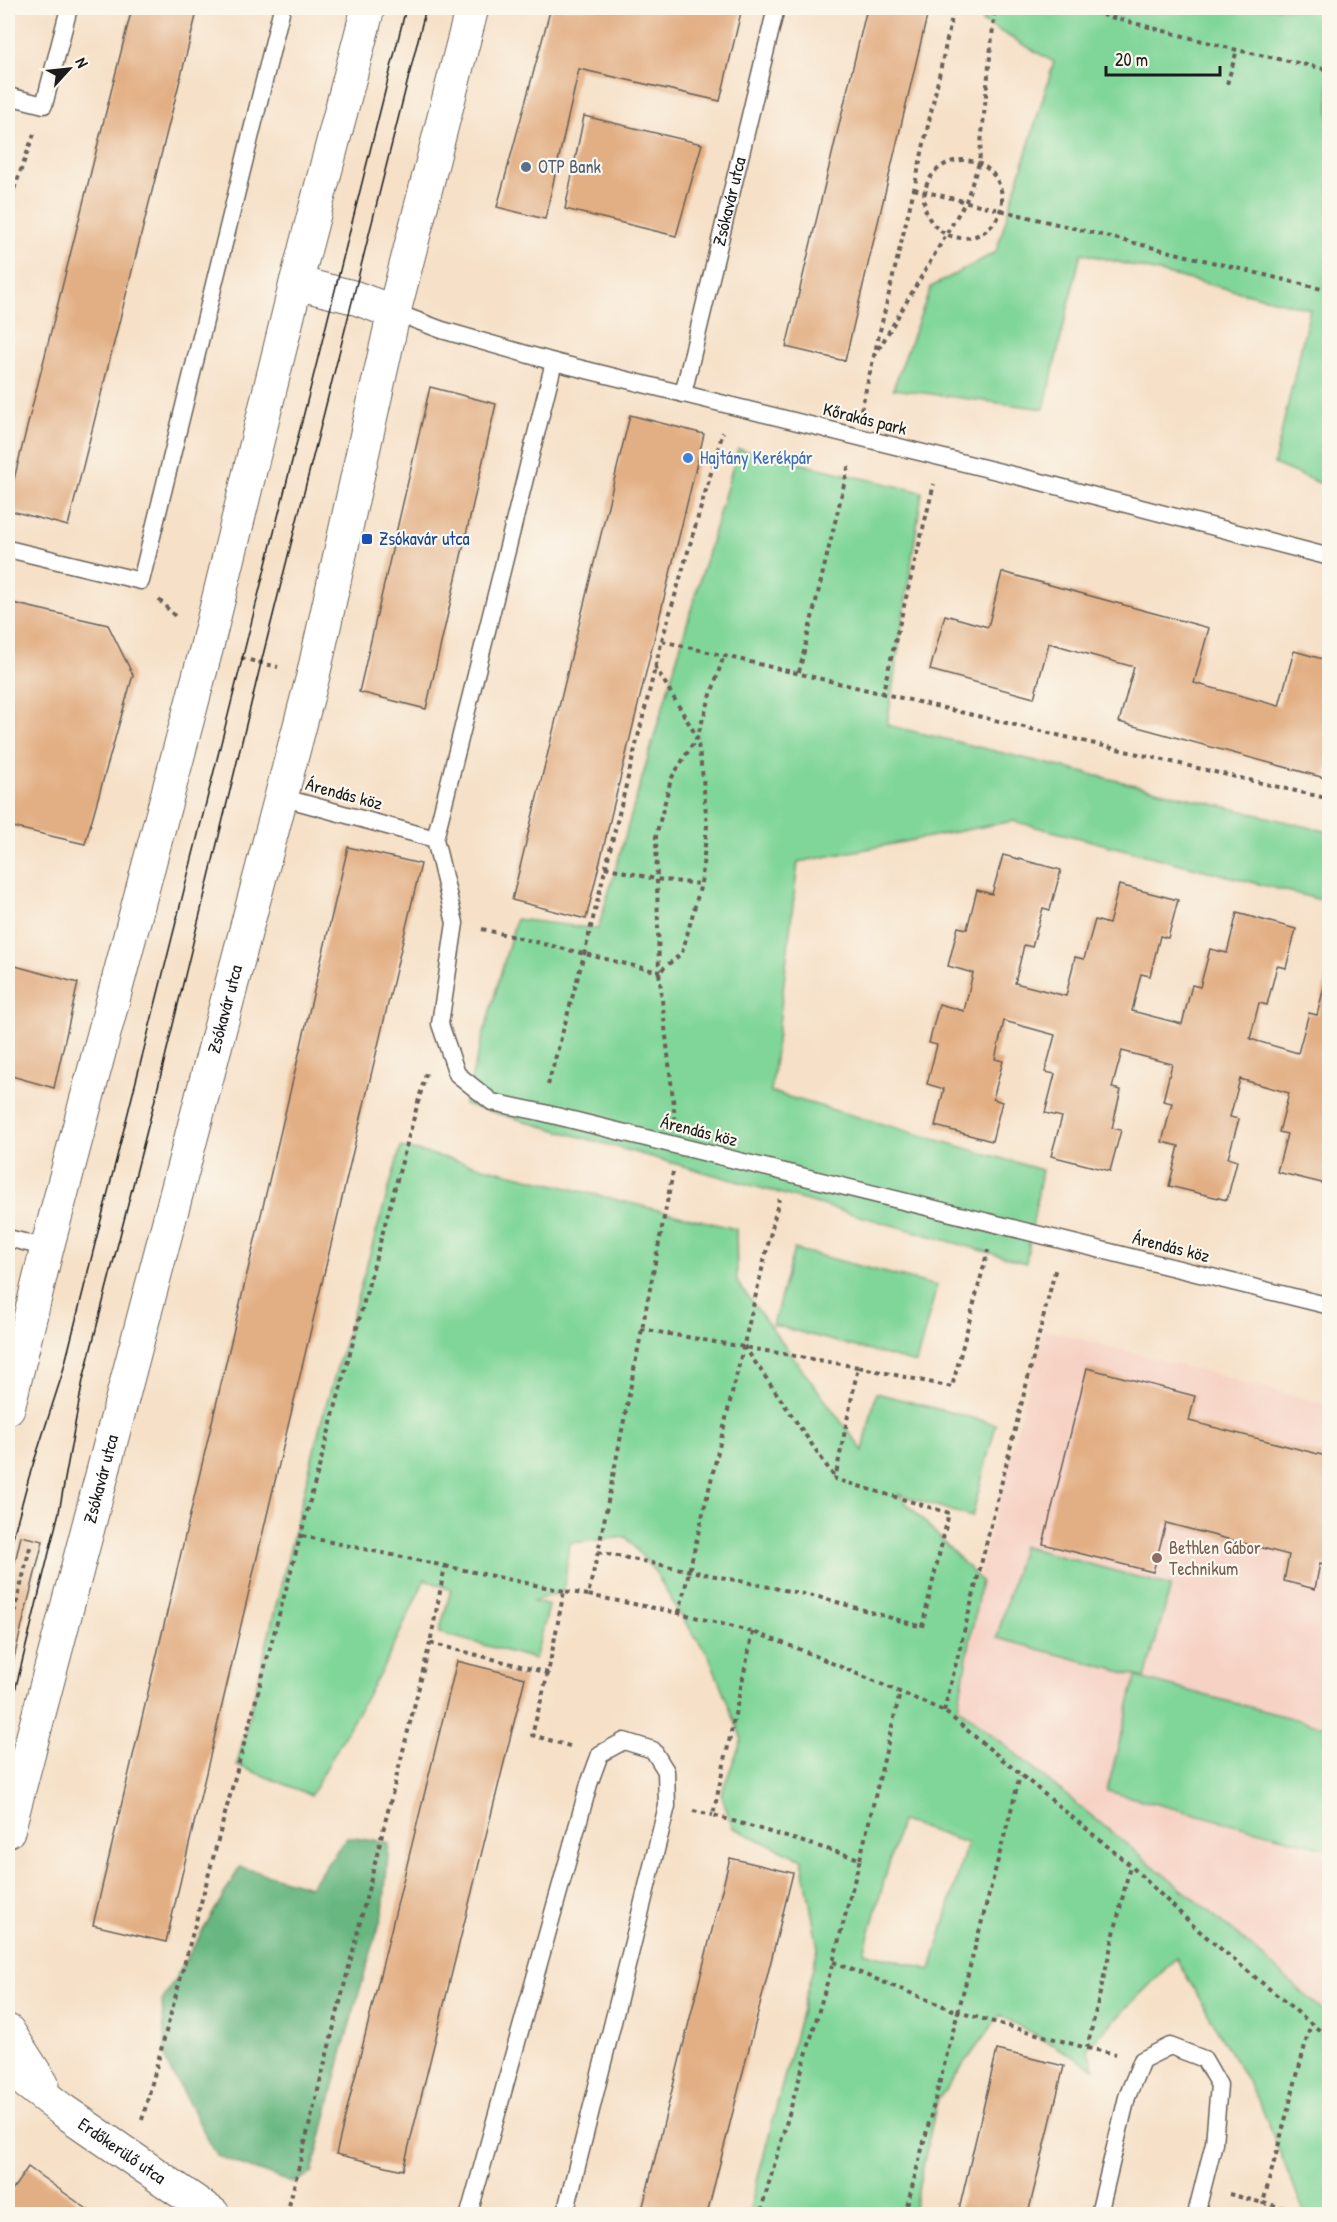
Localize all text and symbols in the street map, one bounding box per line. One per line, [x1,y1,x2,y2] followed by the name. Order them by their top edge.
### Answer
[39,39,99,99] north arrow
[1106,39,1220,77] scale bar
[1115,47,1148,72] text: 20 m
[71,53,94,71] text: N
[538,154,602,179] place label: OTP Bank
[706,154,752,248] street label: Zsókavár utca
[519,160,533,174] marker: OTP Bank
[821,396,910,441] street label: Kőrakás park
[700,445,813,470] place label: Hajtány Kerékpár
[681,451,695,465] marker: Hajtány Kerékpár
[379,526,470,551] place label: Zsókavár utca
[360,532,374,546] marker: Zsókavár utca
[303,771,386,816] street label: Árendás köz
[201,962,248,1056] street label: Zsókavár utca
[658,1109,741,1152] street label: Árendás köz
[1130,1225,1213,1268] street label: Árendás köz
[77,1432,124,1526] street label: Zsókavár utca
[1169,1535,1261,1581] place label: Bethlen Gábor Technikum
[1150,1551,1164,1565] marker: Bethlen Gábor Technikum
[73,2111,171,2190] street label: Erdőkerülő utca

